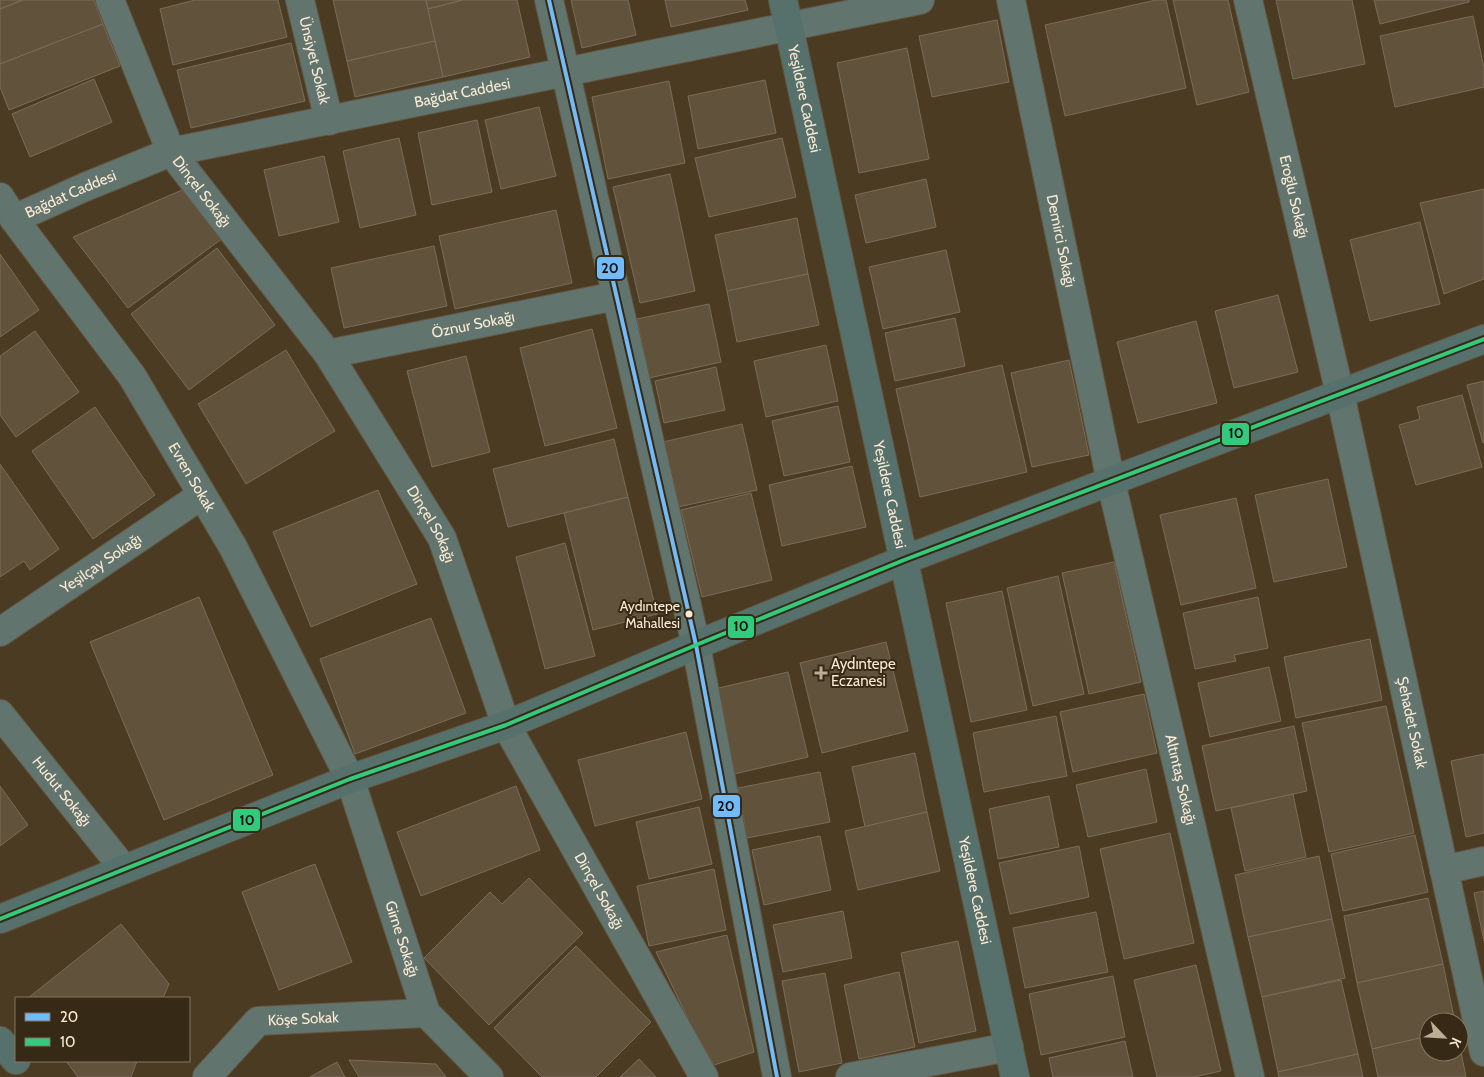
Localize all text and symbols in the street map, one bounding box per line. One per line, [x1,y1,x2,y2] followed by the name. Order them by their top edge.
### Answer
[295,15,334,106] street label: Ünsiyet Sokak
[784,42,825,154] street label: Yeşildere Caddesi
[413,74,512,111] street label: Bağdat Caddesi
[169,152,235,231] street label: Dinçel Sokağı
[1276,153,1312,240] street label: Eroğlu Sokağı
[22,166,119,222] street label: Bağdat Caddesi
[1043,193,1079,289] street label: Demirci Sokağı
[596,256,625,280] line badge: 20
[601,259,619,277] text: 20
[430,308,516,342] street label: Öznur Sokağı
[1221,422,1250,446] line badge: 10
[1228,424,1244,442] text: 10
[869,438,910,550] street label: Yeşildere Caddesi
[164,439,219,515] street label: Evren Sokak
[403,483,459,565] street label: Dinçel Sokağı
[56,530,145,598] street label: Yeşilçay Sokağı
[620,597,680,632] place label: Aydıntepe Mahallesi
[684,609,694,619] marker: Aydıntepe Mahallesi
[727,615,755,639] line badge: 10
[733,617,749,635] text: 10
[831,655,896,690] place label: Aydıntepe Eczanesi
[815,667,827,679] marker: Aydıntepe Eczanesi
[1393,675,1431,771] street label: Şehadet Sokak
[1161,733,1200,827] street label: Altıntaş Sokağı
[28,753,95,830] street label: Hudut Sokağı
[712,794,741,818] line badge: 20
[717,797,735,815] text: 20
[232,808,261,832] line badge: 10
[239,811,255,829] text: 10
[954,834,995,946] street label: Yeşildere Caddesi
[571,849,628,932] street label: Dinçel Sokağı
[381,899,423,979] street label: Girne Sokağı
[15,997,190,1062] legend
[60,1008,78,1026] text: 20
[267,1008,339,1030] street label: Köşe Sokak
[1419,1012,1469,1062] north arrow
[60,1033,75,1051] text: 10
[1446,1035,1466,1050] text: K

